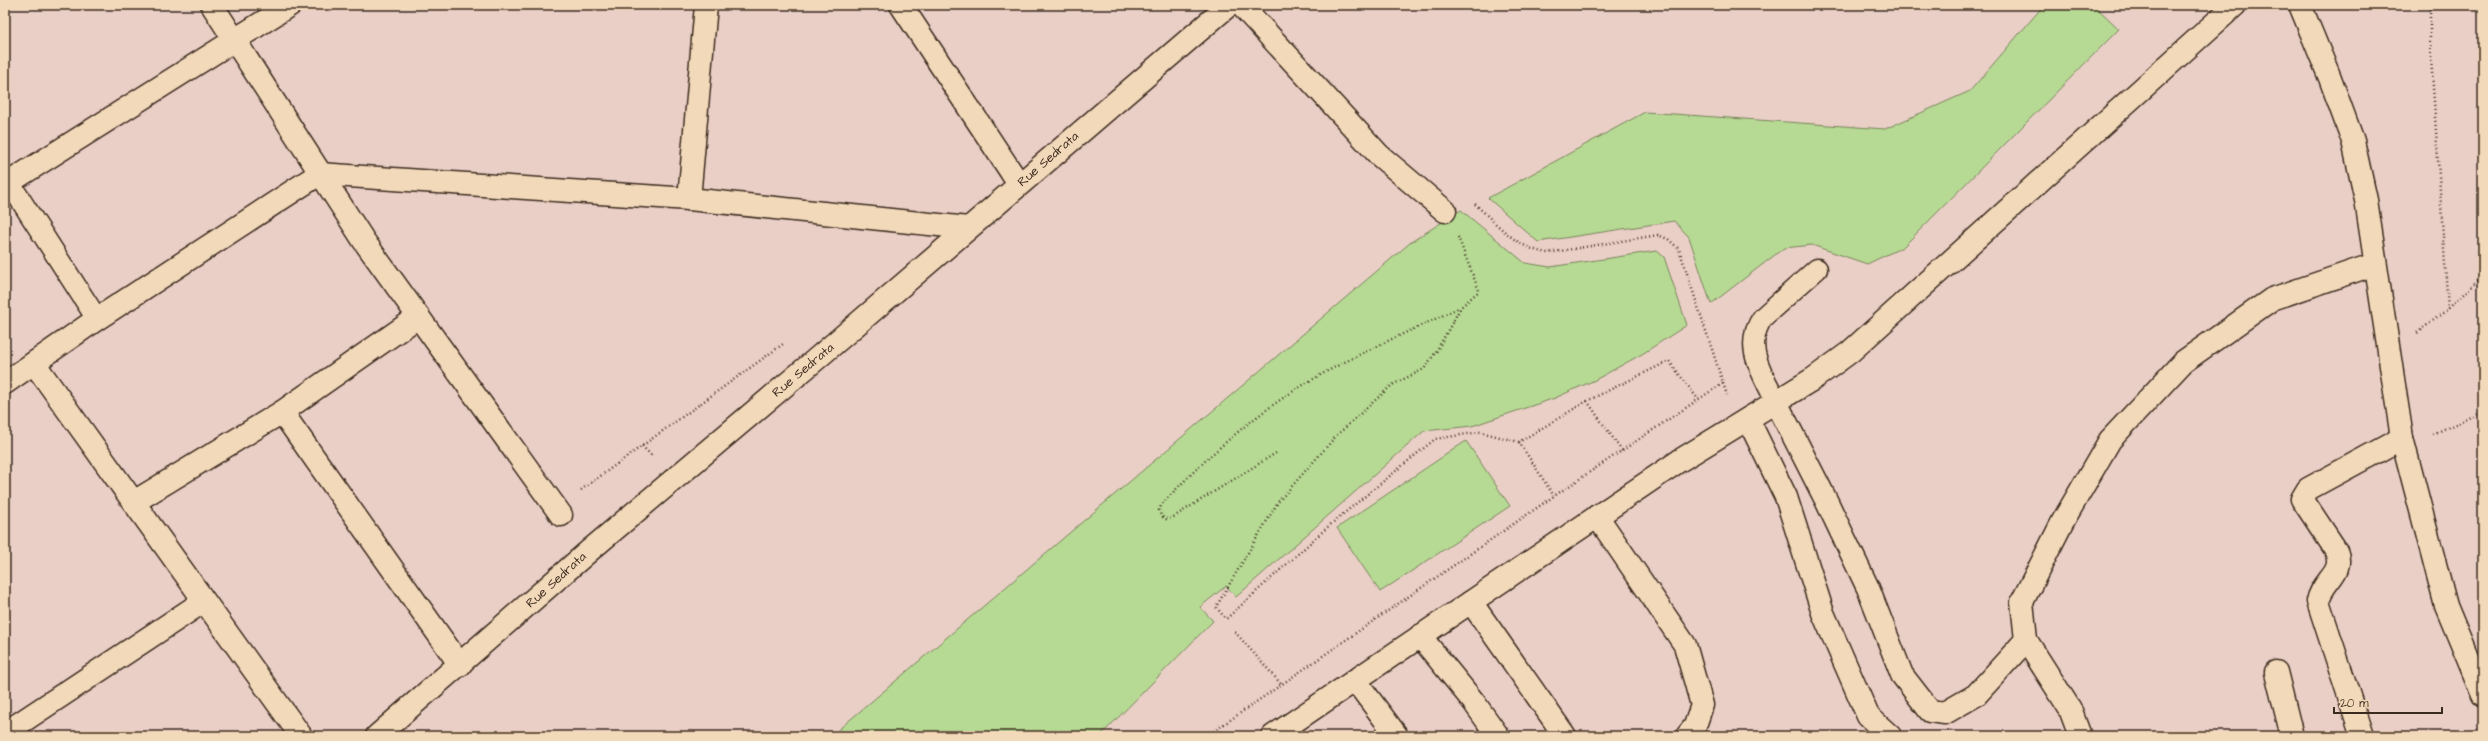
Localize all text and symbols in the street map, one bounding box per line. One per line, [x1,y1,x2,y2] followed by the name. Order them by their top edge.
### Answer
[1013,127,1083,191] street label: Rue Sedrata
[768,338,838,401] street label: Rue Sedrata
[522,548,590,612] street label: Rue Sedrata
[2334,689,2442,715] scale bar
[2340,695,2369,712] text: 20 m

